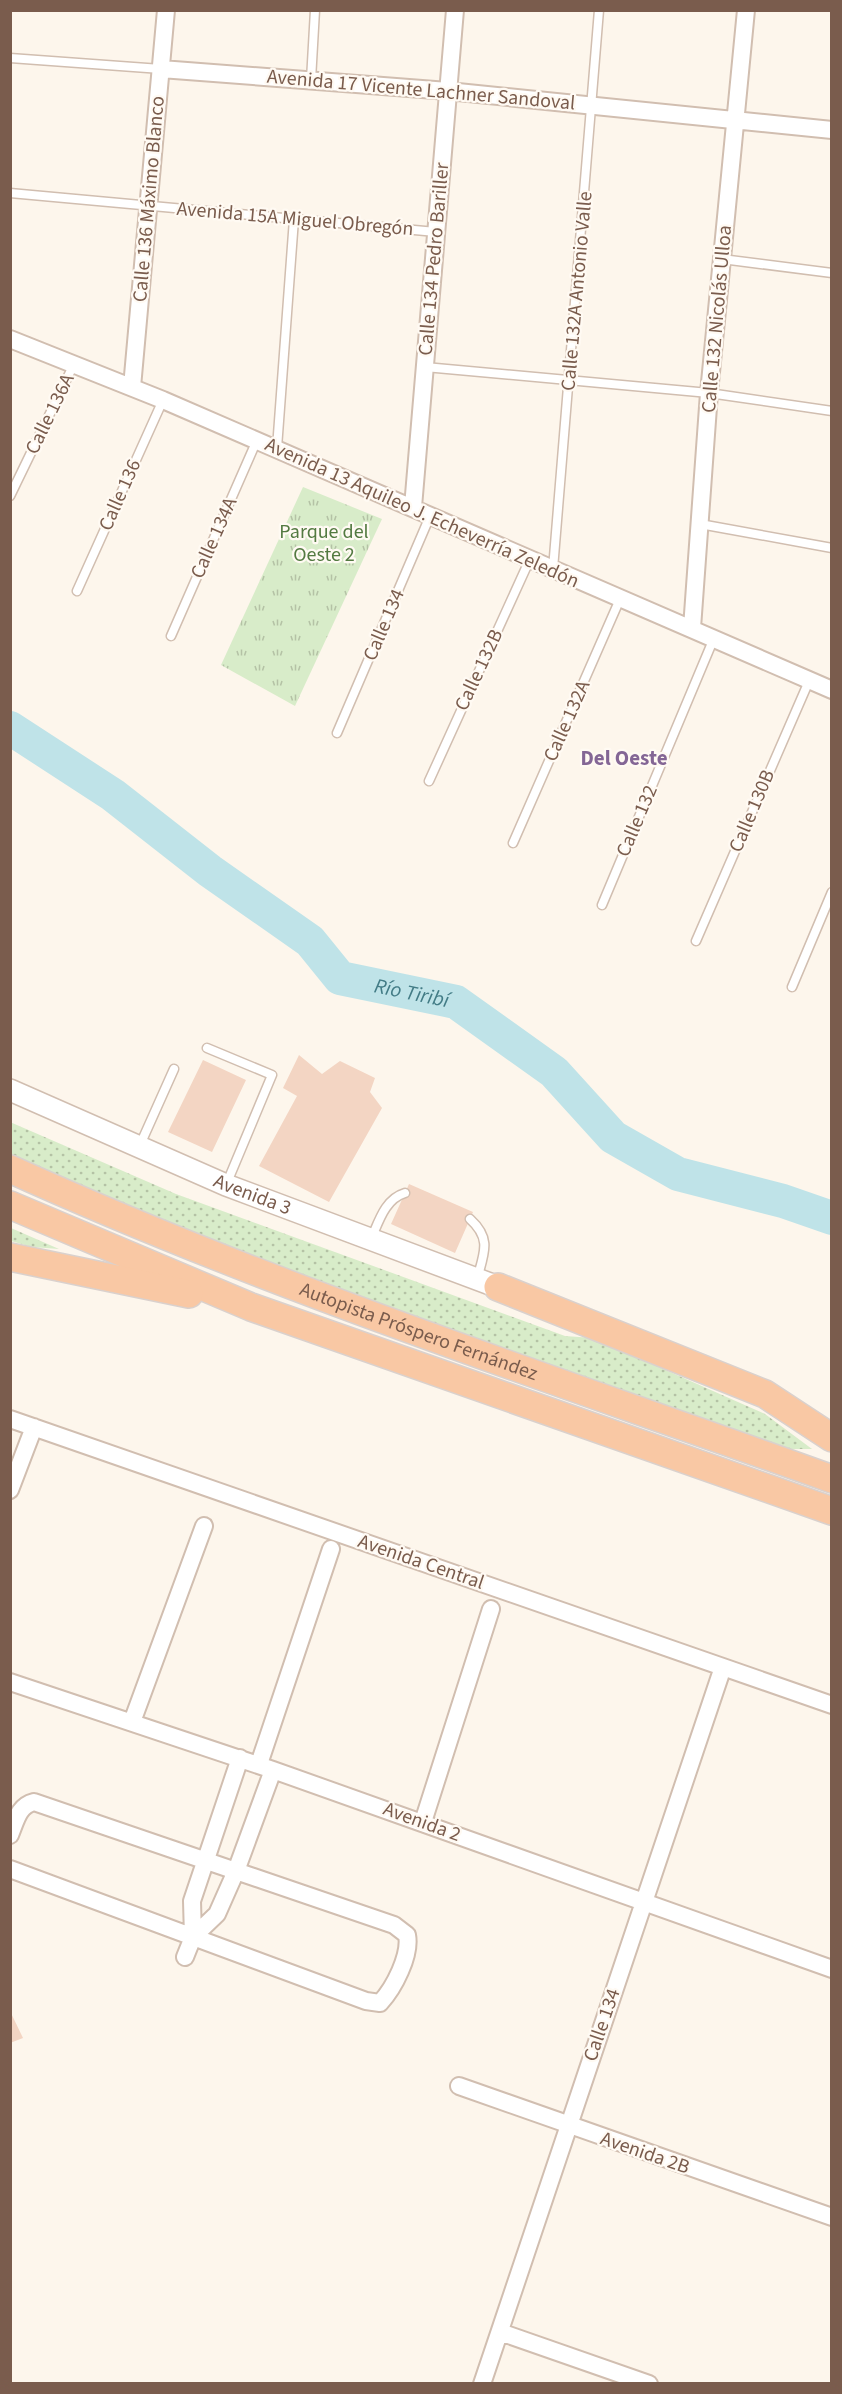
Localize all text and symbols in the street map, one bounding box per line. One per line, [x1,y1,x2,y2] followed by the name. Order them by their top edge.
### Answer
[266,63,576,117] street label: Avenida 17 Vicente Lachner Sandoval
[126,95,172,303] street label: Calle 136 Máximo Blanco
[412,161,456,357] street label: Calle 134 Pedro Bariller
[554,190,600,392] street label: Calle 132A Antonio Valle
[175,195,415,243] street label: Avenida 15A Miguel Obregón
[695,224,739,414] street label: Calle 132 Nicolás Ulloa
[18,369,82,459] street label: Calle 136A
[260,431,584,595] street label: Avenida 13 Aquileo J. Echeverría Zeledón
[92,455,148,535] street label: Calle 136
[184,493,244,583] street label: Calle 134A
[279,518,369,569] park label: Parque del Oeste 2
[356,585,412,665] street label: Calle 134
[448,625,510,715] street label: Calle 132B
[537,676,597,766] street label: Calle 132A
[580,743,668,773] district label: Del Oeste
[722,765,782,857] street label: Calle 130B
[609,781,665,861] street label: Calle 132
[372,970,455,1016] water label: Río Tiribí
[209,1167,295,1222] street label: Avenida 3
[296,1276,541,1388] street label: Autopista Próspero Fernández
[354,1527,488,1597] street label: Avenida Central
[379,1795,465,1849] street label: Avenida 2
[576,1985,628,2065] street label: Calle 134
[597,2125,693,2181] street label: Avenida 2B

